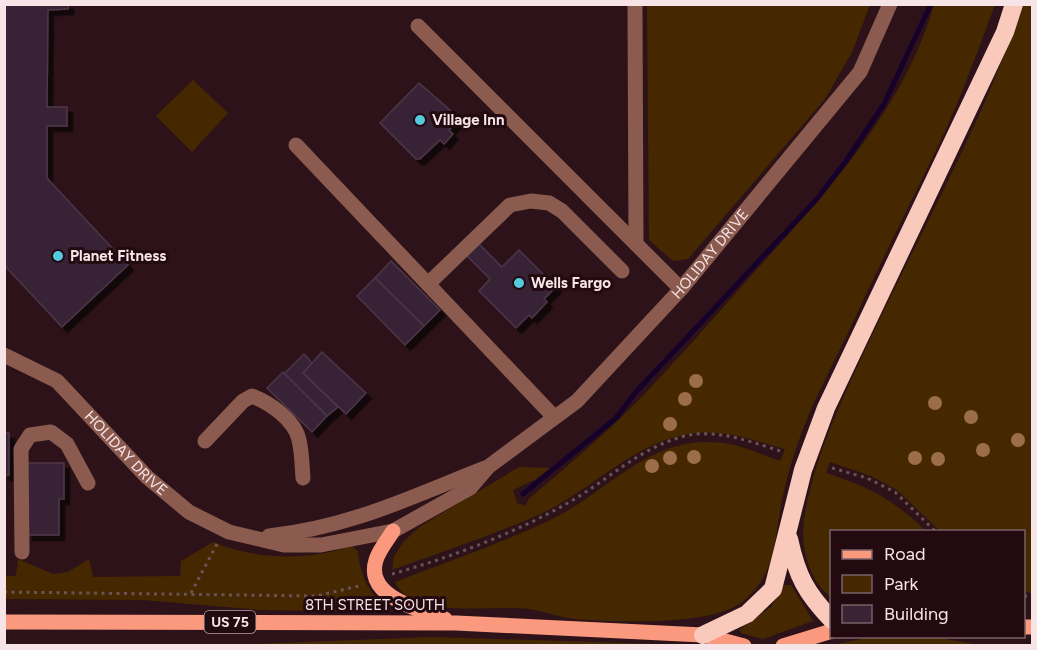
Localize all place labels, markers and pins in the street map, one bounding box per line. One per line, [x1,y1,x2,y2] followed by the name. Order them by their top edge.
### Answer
[432,111,504,129] place label: Village Inn
[413,113,427,127] marker: Village Inn
[70,247,166,265] place label: Planet Fitness
[51,249,65,263] marker: Planet Fitness
[531,274,611,292] place label: Wells Fargo
[512,276,526,290] marker: Wells Fargo

